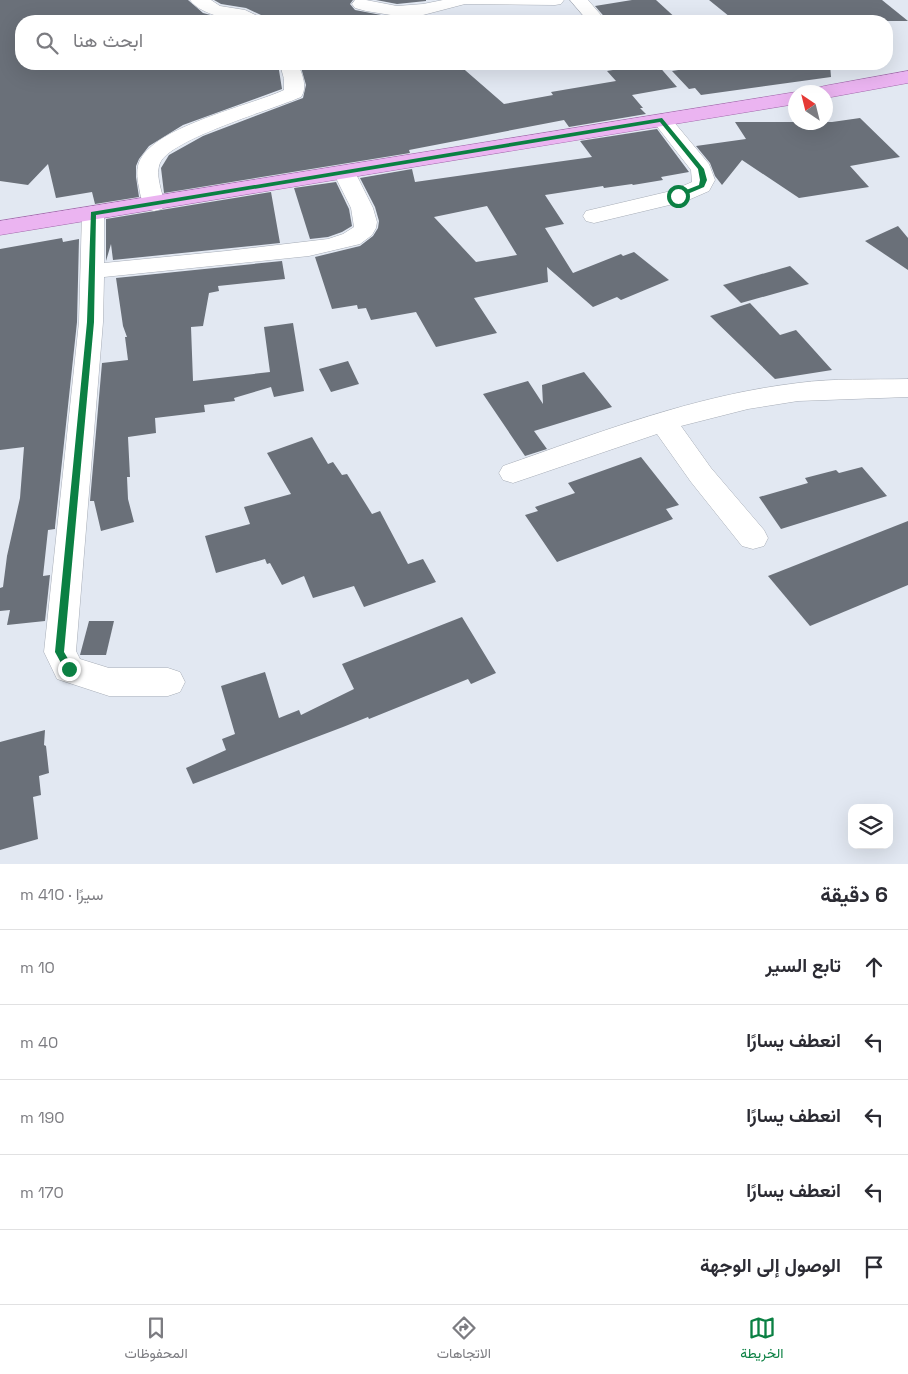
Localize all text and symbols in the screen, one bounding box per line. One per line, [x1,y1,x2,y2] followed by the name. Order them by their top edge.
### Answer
[15,15,893,70] search box
[73,28,143,53] text: ابحث هنا
[33,29,61,57] icon: search
[788,85,833,130] north arrow
[667,185,690,208] route start
[58,658,81,681] route end
[848,804,893,849] map controls
[848,804,893,849] button: layers
[820,881,888,908] text: 6 دقيقة
[20,884,103,905] text: سيرًا · 410 m
[765,953,841,978] text: تابع السير
[860,953,888,981] icon: ahead
[20,957,55,978] text: 10 m
[746,1028,841,1053] text: انعطف يسارًا
[860,1028,888,1056] icon: left
[20,1032,58,1053] text: 40 m
[746,1103,841,1128] text: انعطف يسارًا
[860,1103,888,1131] icon: left
[20,1107,65,1128] text: 190 m
[746,1178,841,1203] text: انعطف يسارًا
[860,1178,888,1206] icon: left
[20,1182,64,1203] text: 170 m
[700,1253,841,1278] text: الوصول إلى الوجهة
[860,1253,888,1281] icon: arrive
[125,1314,188,1366] tab: المحفوظات
[437,1314,491,1366] tab: الاتجاهات
[740,1314,783,1366] tab: الخريطة

